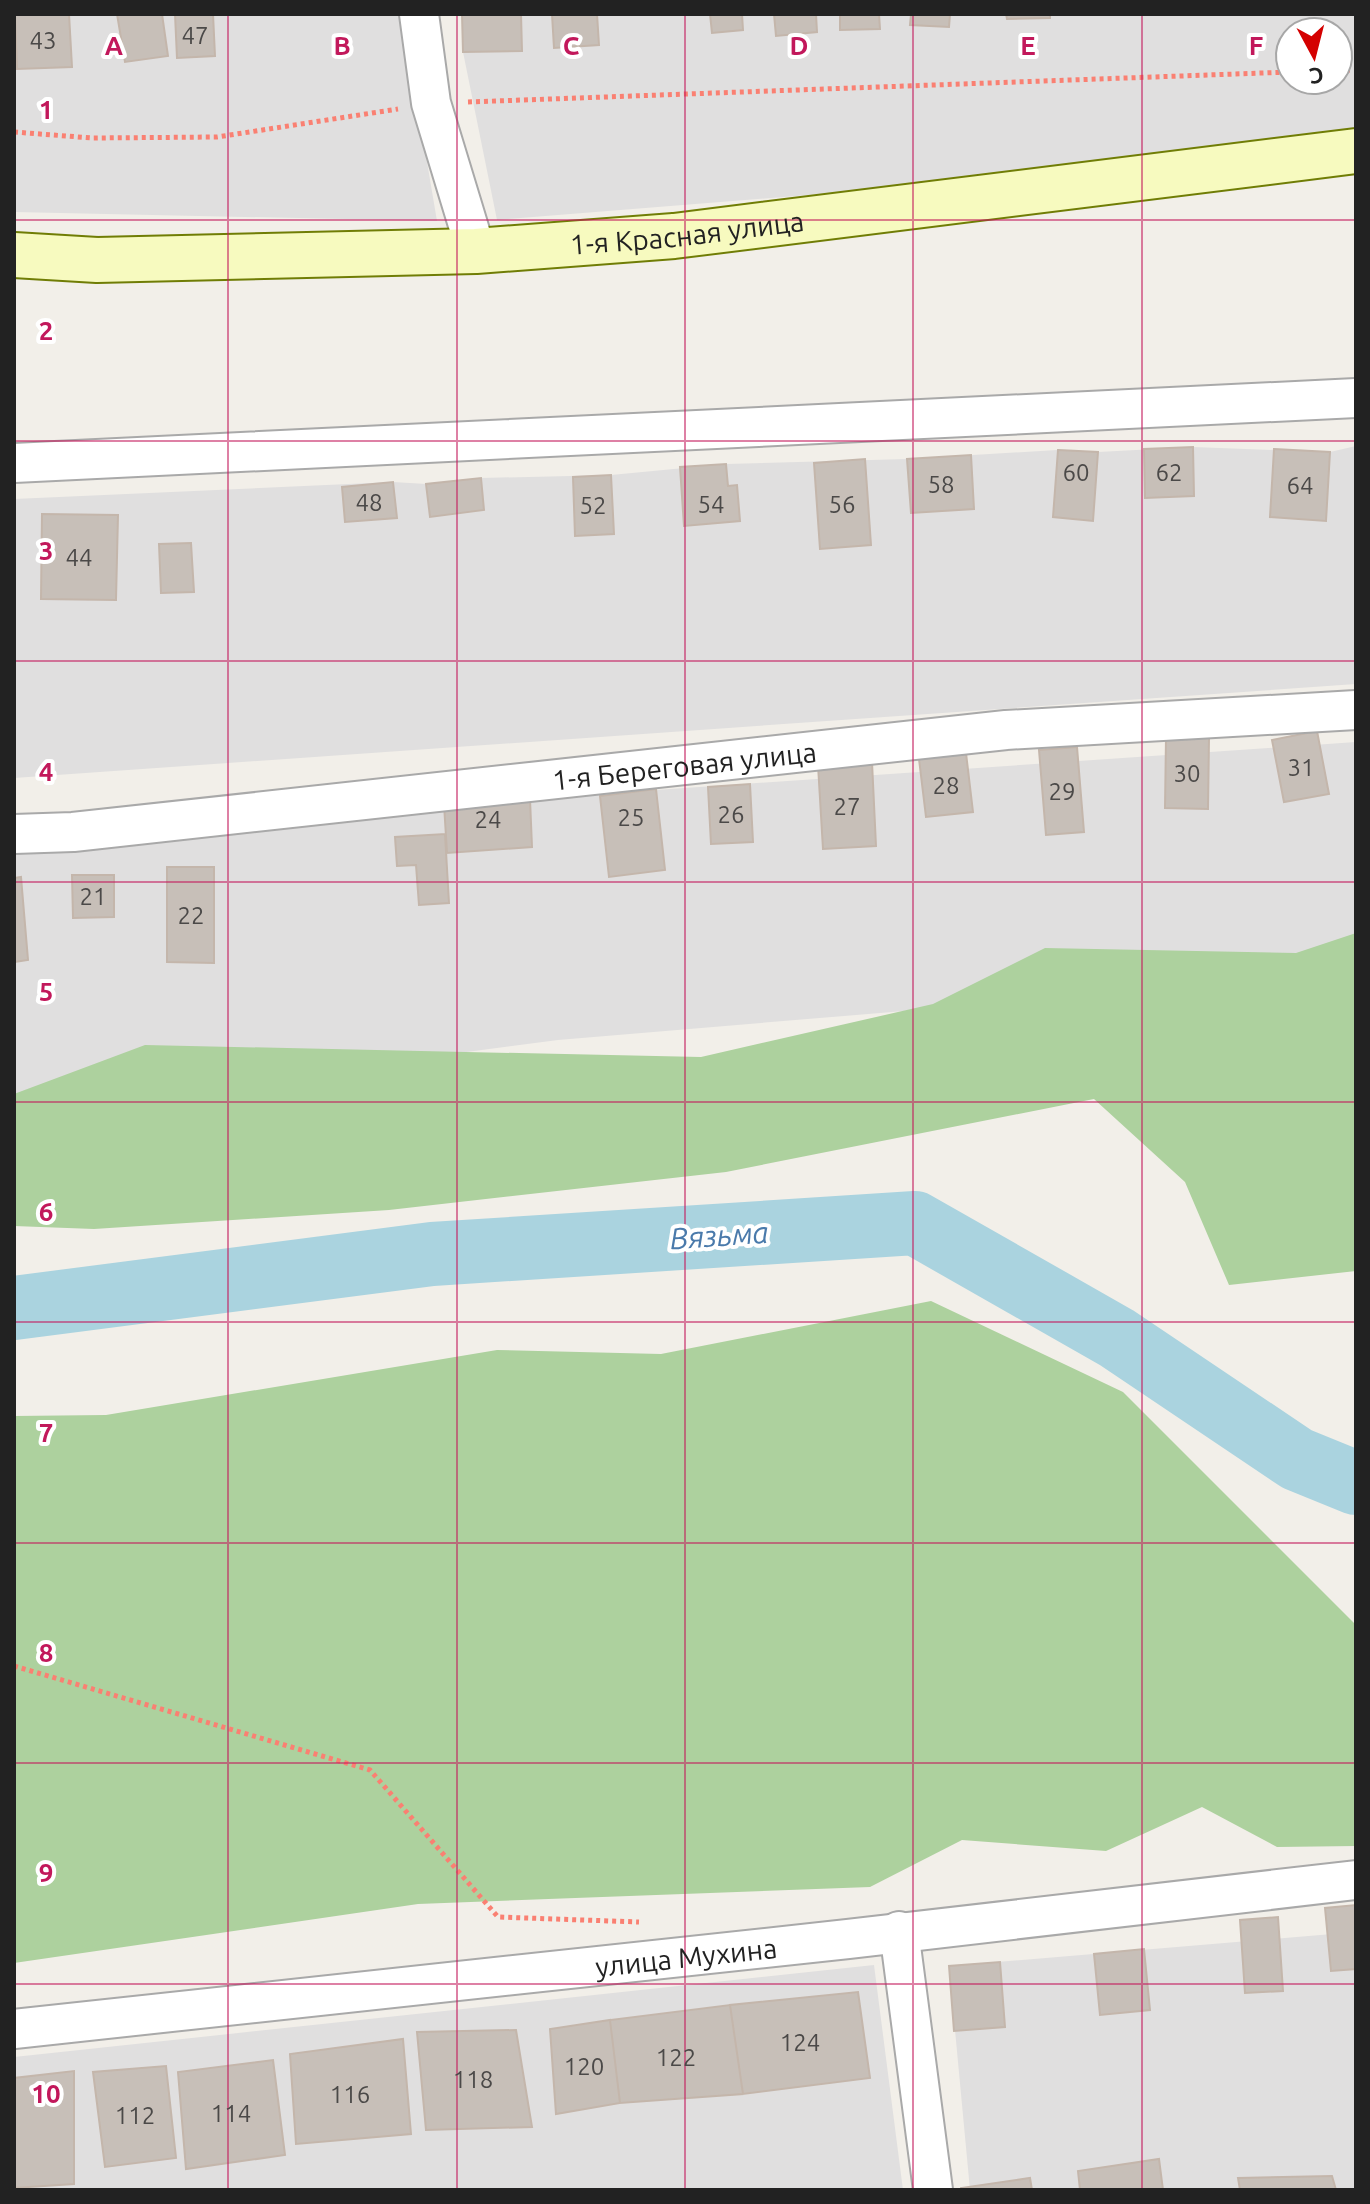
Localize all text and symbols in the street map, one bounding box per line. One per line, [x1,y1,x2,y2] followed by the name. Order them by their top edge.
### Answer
[1274,16,1354,96] north arrow
[181,22,209,49] house number: 47
[29,27,57,54] house number: 43
[105,31,124,60] text: A
[333,31,351,60] text: B
[563,31,580,60] text: C
[790,31,808,60] text: D
[1020,31,1036,60] text: E
[1249,31,1263,60] text: F
[1308,63,1325,90] text: С
[39,95,53,124] text: 1
[569,204,806,259] street label: 1-я Красная улица
[39,316,53,345] text: 2
[1062,459,1090,486] house number: 60
[1155,459,1183,486] house number: 62
[927,471,955,498] house number: 58
[1286,472,1314,499] house number: 64
[355,489,383,516] house number: 48
[697,491,725,518] house number: 54
[828,491,856,518] house number: 56
[579,492,607,519] house number: 52
[39,536,53,565] text: 3
[65,544,93,571] house number: 44
[551,735,818,795] street label: 1-я Береговая улица
[1287,754,1315,781] house number: 31
[39,757,53,786] text: 4
[1173,760,1201,787] house number: 30
[932,772,960,799] house number: 28
[1048,778,1076,805] house number: 29
[833,793,861,820] house number: 27
[717,801,745,828] house number: 26
[617,804,645,831] house number: 25
[474,806,502,833] house number: 24
[79,883,107,910] house number: 21
[177,902,205,929] house number: 22
[39,977,53,1006] text: 5
[39,1197,53,1226] text: 6
[668,1215,770,1255] water label: Вязьма
[39,1418,53,1447] text: 7
[39,1638,53,1667] text: 8
[39,1858,53,1887] text: 9
[594,1931,779,1982] street label: улица Мухина
[780,2029,820,2056] house number: 124
[656,2044,696,2071] house number: 122
[564,2053,604,2080] house number: 120
[453,2066,493,2093] house number: 118
[31,2079,61,2108] text: 10
[330,2081,370,2108] house number: 116
[211,2100,251,2127] house number: 114
[115,2102,155,2129] house number: 112

